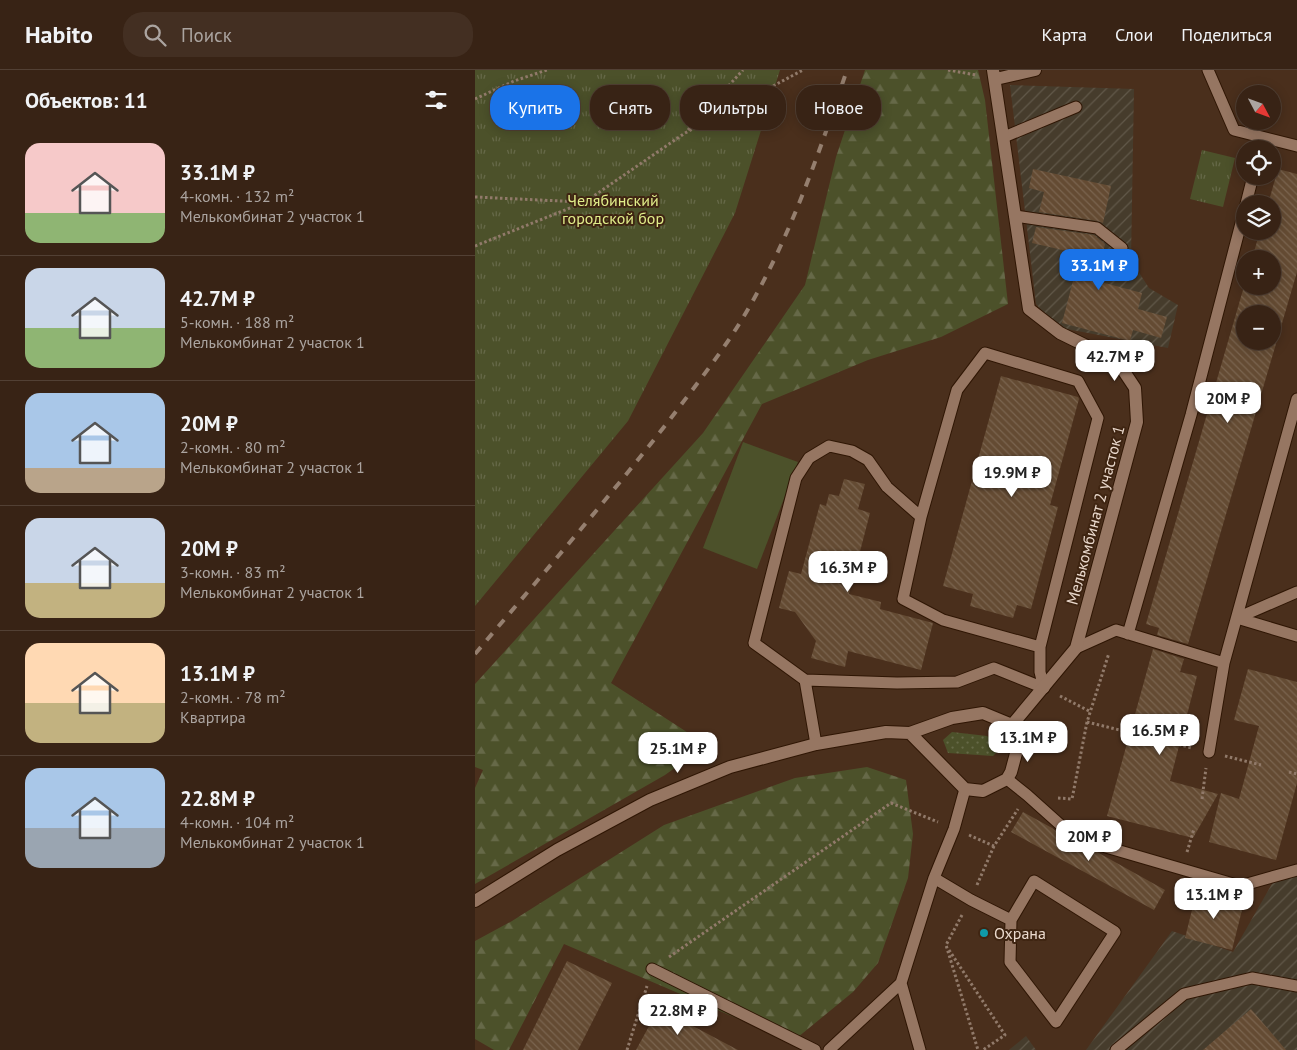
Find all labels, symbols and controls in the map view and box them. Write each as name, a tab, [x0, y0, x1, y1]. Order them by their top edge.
search box	[123, 12, 473, 57]
text: Habito	[25, 19, 93, 50]
icon: search	[141, 21, 169, 49]
text: Поиск	[181, 23, 232, 47]
text: Карта	[1042, 23, 1087, 46]
text: Слои	[1115, 23, 1153, 46]
text: Поделиться	[1181, 23, 1272, 46]
chip: Купить	[490, 85, 580, 130]
chip: Снять	[590, 85, 670, 130]
chip: Фильтры	[680, 85, 786, 130]
chip: Новое	[796, 85, 881, 130]
north arrow	[1236, 85, 1281, 130]
map controls	[1236, 85, 1281, 350]
icon: filters	[422, 86, 450, 114]
text: Объектов: 11	[25, 87, 148, 114]
button: locate	[1236, 140, 1281, 185]
text: 33.1M ₽	[180, 159, 255, 186]
icon: home	[65, 163, 125, 223]
text: 4-комн. · 132 m²	[180, 186, 294, 206]
park label: Челябинский городской бор	[562, 190, 664, 228]
button: layers	[1236, 195, 1281, 240]
text: Мелькомбинат 2 участок 1	[180, 206, 365, 226]
pin: 33.1M ₽	[1053, 248, 1145, 291]
button: +	[1236, 250, 1281, 295]
text: 33.1M ₽	[1070, 255, 1128, 275]
text: 42.7M ₽	[180, 285, 255, 312]
icon: home	[65, 288, 125, 348]
button: −	[1236, 305, 1281, 350]
text: 5-комн. · 188 m²	[180, 312, 294, 332]
text: Мелькомбинат 2 участок 1	[180, 332, 365, 352]
pin: 42.7M ₽	[1069, 340, 1161, 382]
text: 42.7M ₽	[1086, 346, 1144, 366]
pin: 20M ₽	[1193, 382, 1263, 424]
text: 20M ₽	[1206, 388, 1250, 408]
text: 20M ₽	[180, 410, 238, 437]
icon: home	[65, 413, 125, 473]
street label: Мелькомбинат 2 участок 1	[1061, 423, 1129, 607]
text: 2-комн. · 80 m²	[180, 437, 286, 457]
pin: 19.9M ₽	[966, 456, 1058, 498]
text: Мелькомбинат 2 участок 1	[180, 457, 365, 477]
text: 19.9M ₽	[983, 462, 1041, 482]
text: 20M ₽	[180, 535, 238, 562]
icon: home	[65, 538, 125, 598]
pin: 16.3M ₽	[802, 550, 894, 593]
text: 16.3M ₽	[819, 557, 877, 577]
text: 3-комн. · 83 m²	[180, 562, 286, 582]
text: Мелькомбинат 2 участок 1	[180, 582, 365, 602]
text: 13.1M ₽	[180, 660, 255, 687]
icon: home	[65, 663, 125, 723]
text: 2-комн. · 78 m²	[180, 687, 286, 707]
text: Квартира	[180, 707, 246, 727]
pin: 16.5M ₽	[1114, 714, 1206, 756]
pin: 13.1M ₽	[982, 720, 1074, 763]
text: 16.5M ₽	[1131, 720, 1189, 740]
text: 13.1M ₽	[999, 727, 1057, 747]
pin: 25.1M ₽	[632, 732, 724, 774]
text: 25.1M ₽	[649, 738, 707, 758]
text: 22.8M ₽	[180, 785, 255, 812]
icon: home	[65, 788, 125, 848]
text: 4-комн. · 104 m²	[180, 812, 294, 832]
pin: 20M ₽	[1054, 820, 1124, 862]
text: 20M ₽	[1067, 826, 1111, 846]
text: Мелькомбинат 2 участок 1	[180, 832, 365, 852]
pin: 13.1M ₽	[1168, 878, 1260, 920]
text: 13.1M ₽	[1185, 884, 1243, 904]
place label: Охрана	[994, 923, 1046, 943]
marker: Охрана	[978, 927, 990, 939]
pin: 22.8M ₽	[632, 994, 724, 1036]
text: 22.8M ₽	[649, 1000, 707, 1020]

